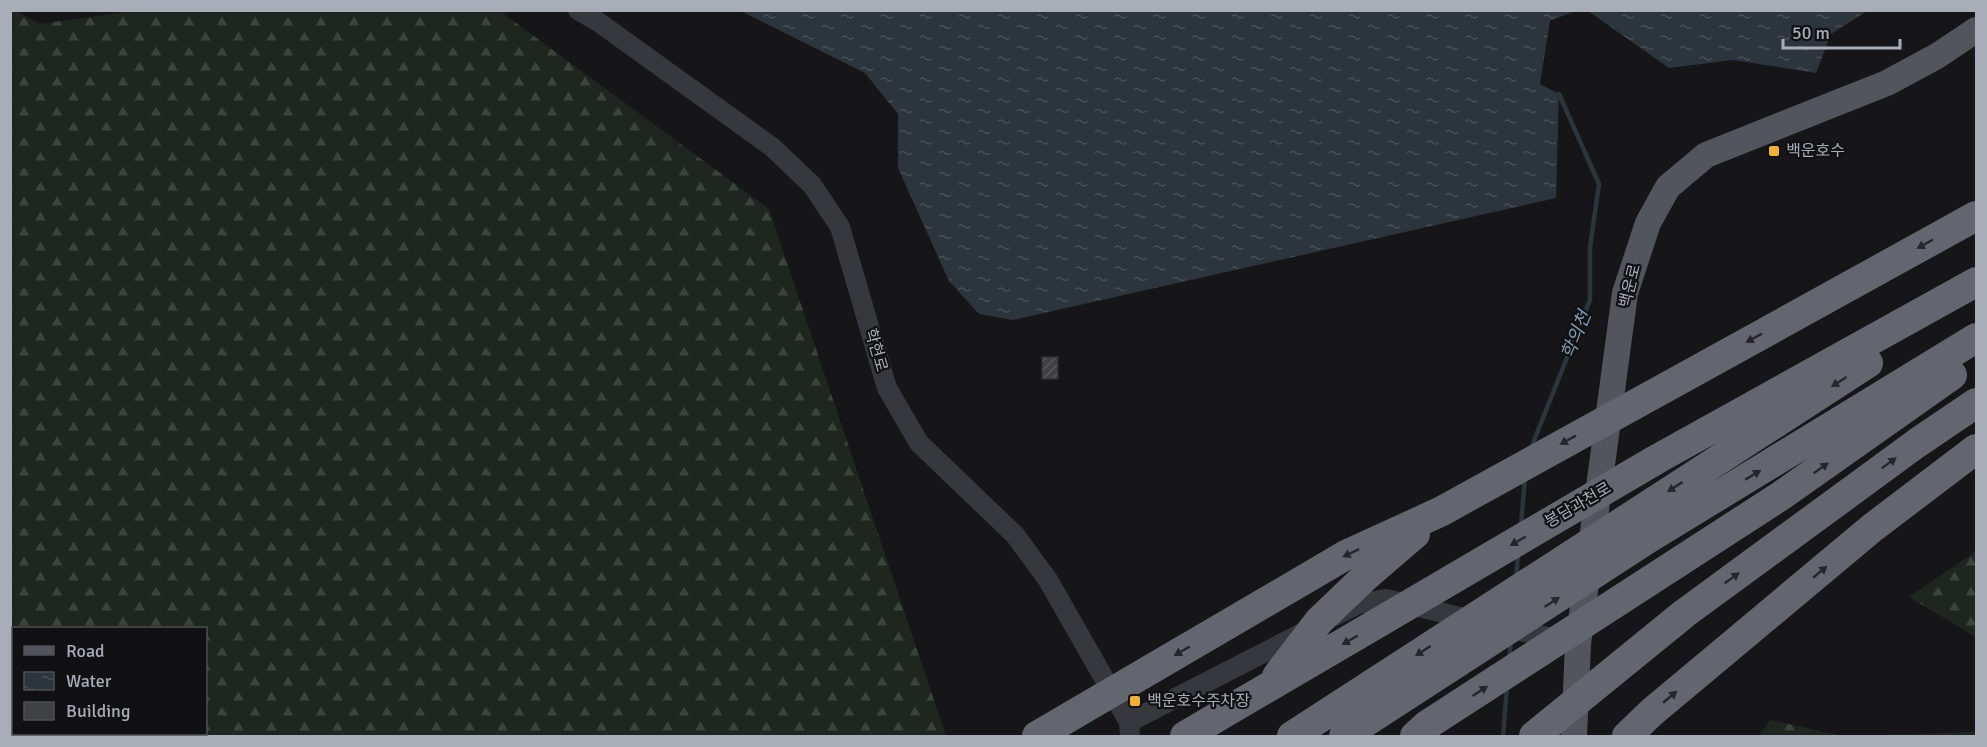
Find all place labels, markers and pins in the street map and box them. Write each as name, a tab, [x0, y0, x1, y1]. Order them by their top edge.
place label: 백운호수	[1786, 141, 1845, 161]
marker: 백운호수	[1767, 144, 1781, 158]
place label: 백운호수주차장	[1147, 691, 1250, 711]
marker: 백운호수주차장	[1128, 694, 1142, 708]

